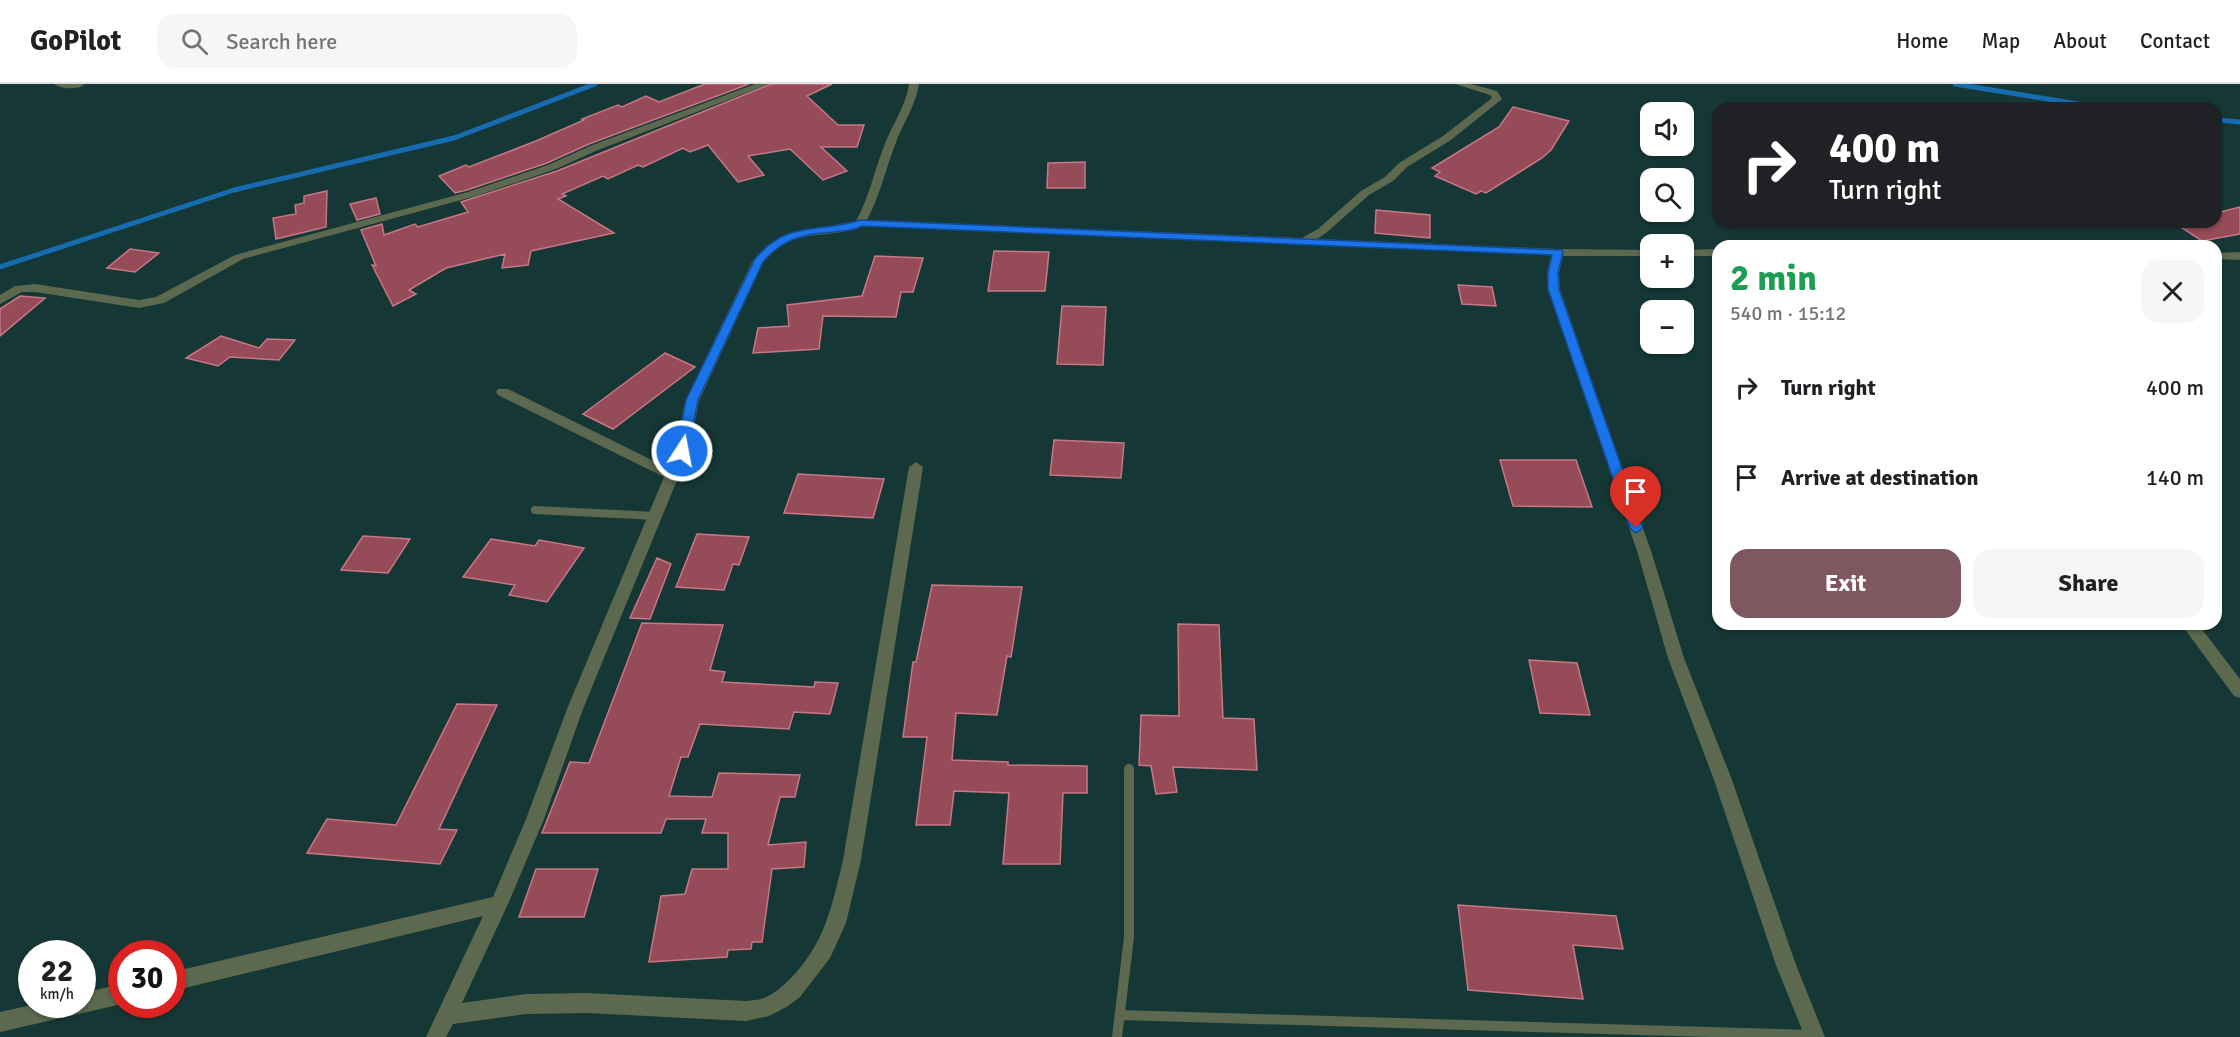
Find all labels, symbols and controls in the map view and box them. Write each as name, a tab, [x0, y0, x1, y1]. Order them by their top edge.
search box	[157, 14, 577, 68]
text: GoPilot	[30, 24, 121, 58]
icon: search	[178, 25, 211, 58]
text: Search here	[226, 28, 337, 55]
text: Home	[1896, 28, 1949, 54]
text: Map	[1982, 28, 2020, 54]
text: About	[2053, 28, 2107, 54]
text: Contact	[2140, 28, 2210, 54]
map controls	[1640, 102, 1694, 354]
button: sound	[1640, 102, 1694, 156]
text: 400 m	[1829, 123, 1940, 174]
icon: right	[1730, 126, 1808, 204]
button: search	[1640, 168, 1694, 222]
text: Turn right	[1829, 174, 1942, 207]
button: +	[1640, 234, 1694, 288]
text: 2 min	[1730, 256, 1817, 301]
button: close	[2141, 260, 2204, 323]
button: −	[1640, 300, 1694, 354]
text: 540 m · 15:12	[1730, 301, 1846, 326]
icon: right	[1730, 371, 1763, 404]
text: Turn right	[1781, 374, 1876, 401]
text: 400 m	[2146, 374, 2204, 401]
position arrow	[650, 419, 714, 483]
icon: arrive	[1730, 461, 1763, 494]
text: Arrive at destination	[1781, 464, 1978, 491]
text: 140 m	[2146, 464, 2204, 491]
pin	[1610, 466, 1661, 528]
icon: arrive	[1619, 475, 1652, 508]
button: Exit	[1730, 549, 1961, 618]
button: Share	[1973, 549, 2204, 618]
speed limit sign: 30	[108, 940, 186, 1018]
text: 22	[41, 953, 73, 990]
text: km/h	[40, 985, 74, 1003]

